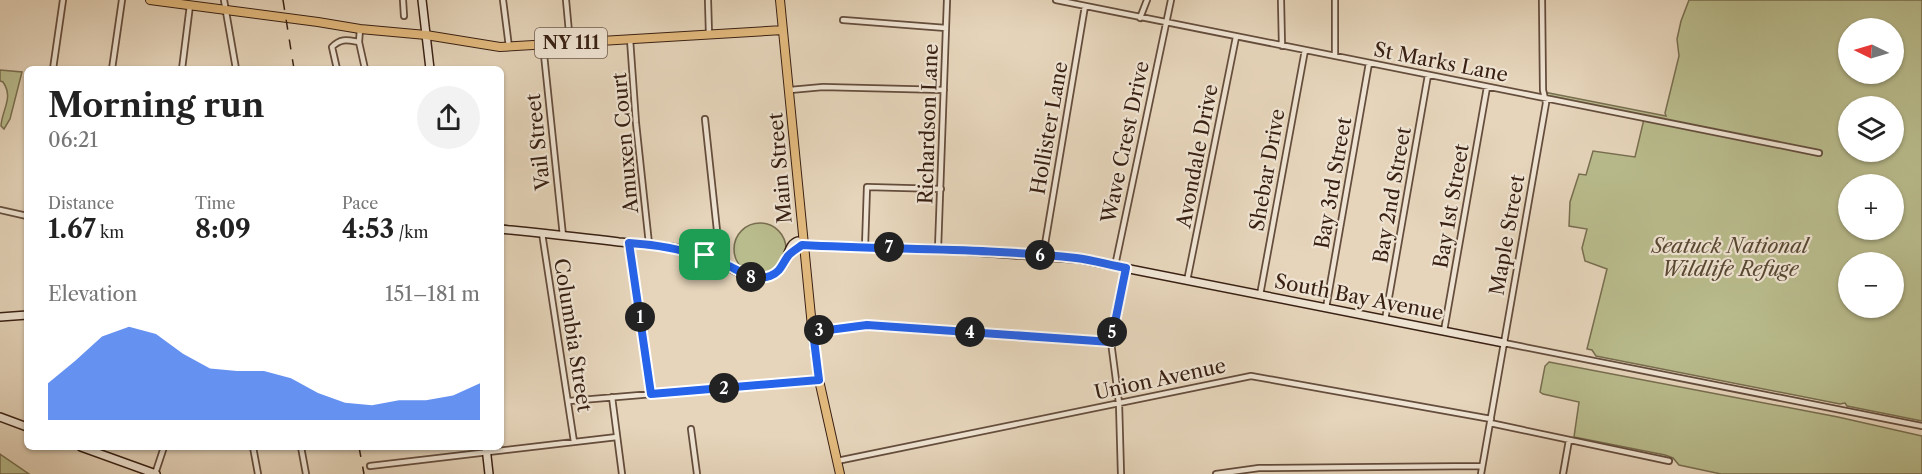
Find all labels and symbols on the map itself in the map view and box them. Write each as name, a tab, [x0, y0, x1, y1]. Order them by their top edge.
north arrow	[1838, 18, 1904, 84]
road number: NY 111	[535, 28, 607, 58]
street label: St Marks Lane	[1372, 37, 1510, 87]
street label: Richardson Lane	[913, 43, 943, 205]
street label: Wave Crest Drive	[1096, 59, 1154, 226]
street label: Hollister Lane	[1026, 60, 1072, 196]
street label: Amuxen Court	[607, 71, 643, 216]
street label: Avondale Drive	[1171, 82, 1223, 231]
street label: Vail Street	[521, 92, 555, 193]
street label: Shebar Drive	[1244, 107, 1290, 233]
street label: Main Street	[763, 112, 797, 224]
street label: Bay 3rd Street	[1310, 115, 1356, 251]
street label: Bay 2nd Street	[1368, 125, 1416, 265]
street label: Bay 1st Street	[1428, 142, 1474, 270]
street label: Maple Street	[1485, 173, 1529, 297]
pin	[679, 229, 730, 280]
pin: 7	[874, 232, 904, 262]
park label: Seatuck National Wildlife Refuge	[1651, 234, 1811, 281]
pin: 6	[1025, 240, 1055, 270]
street label: Columbia Street	[549, 257, 597, 413]
pin: 8	[736, 262, 766, 292]
street label: South Bay Avenue	[1272, 269, 1446, 325]
pin: 1	[625, 302, 655, 332]
pin: 3	[804, 315, 834, 345]
pin: 4	[955, 317, 985, 347]
pin: 5	[1097, 317, 1127, 347]
street label: Union Avenue	[1092, 353, 1228, 405]
pin: 2	[709, 373, 739, 403]

